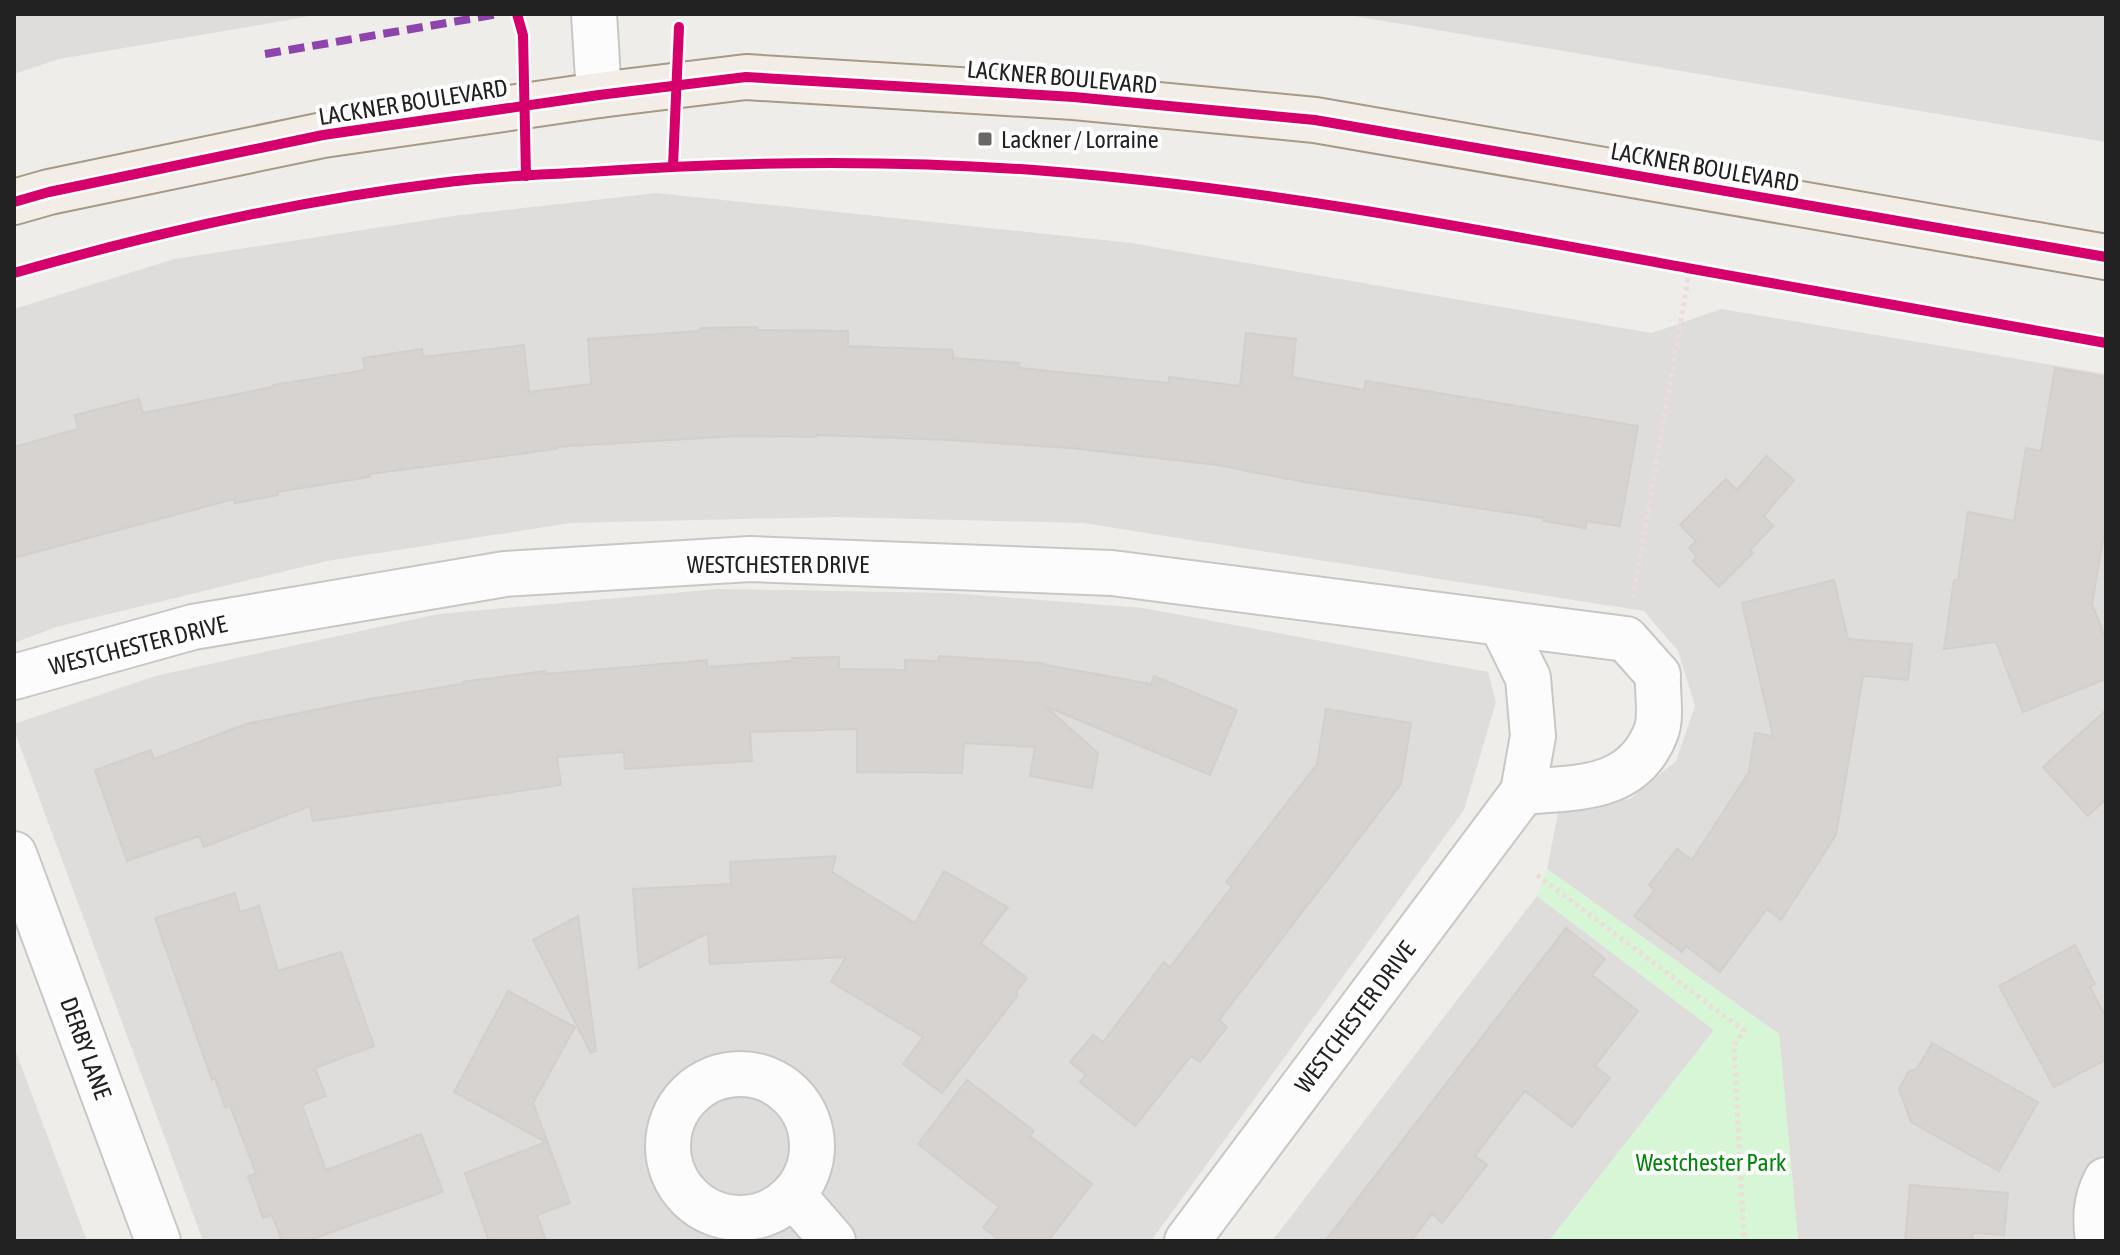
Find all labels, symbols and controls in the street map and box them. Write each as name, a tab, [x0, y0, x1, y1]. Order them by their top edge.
street label: LACKNER BOULEVARD	[966, 55, 1158, 99]
street label: LACKNER BOULEVARD	[317, 74, 509, 130]
place label: Lackner / Lorraine	[1001, 126, 1159, 153]
marker: Lackner / Lorraine	[976, 130, 994, 148]
street label: LACKNER BOULEVARD	[1609, 137, 1801, 197]
street label: WESTCHESTER DRIVE	[687, 551, 869, 578]
street label: WESTCHESTER DRIVE	[46, 610, 230, 680]
street label: WESTCHESTER DRIVE	[1289, 936, 1421, 1098]
street label: DERBY LANE	[55, 993, 117, 1103]
park label: Westchester Park	[1636, 1149, 1787, 1176]

